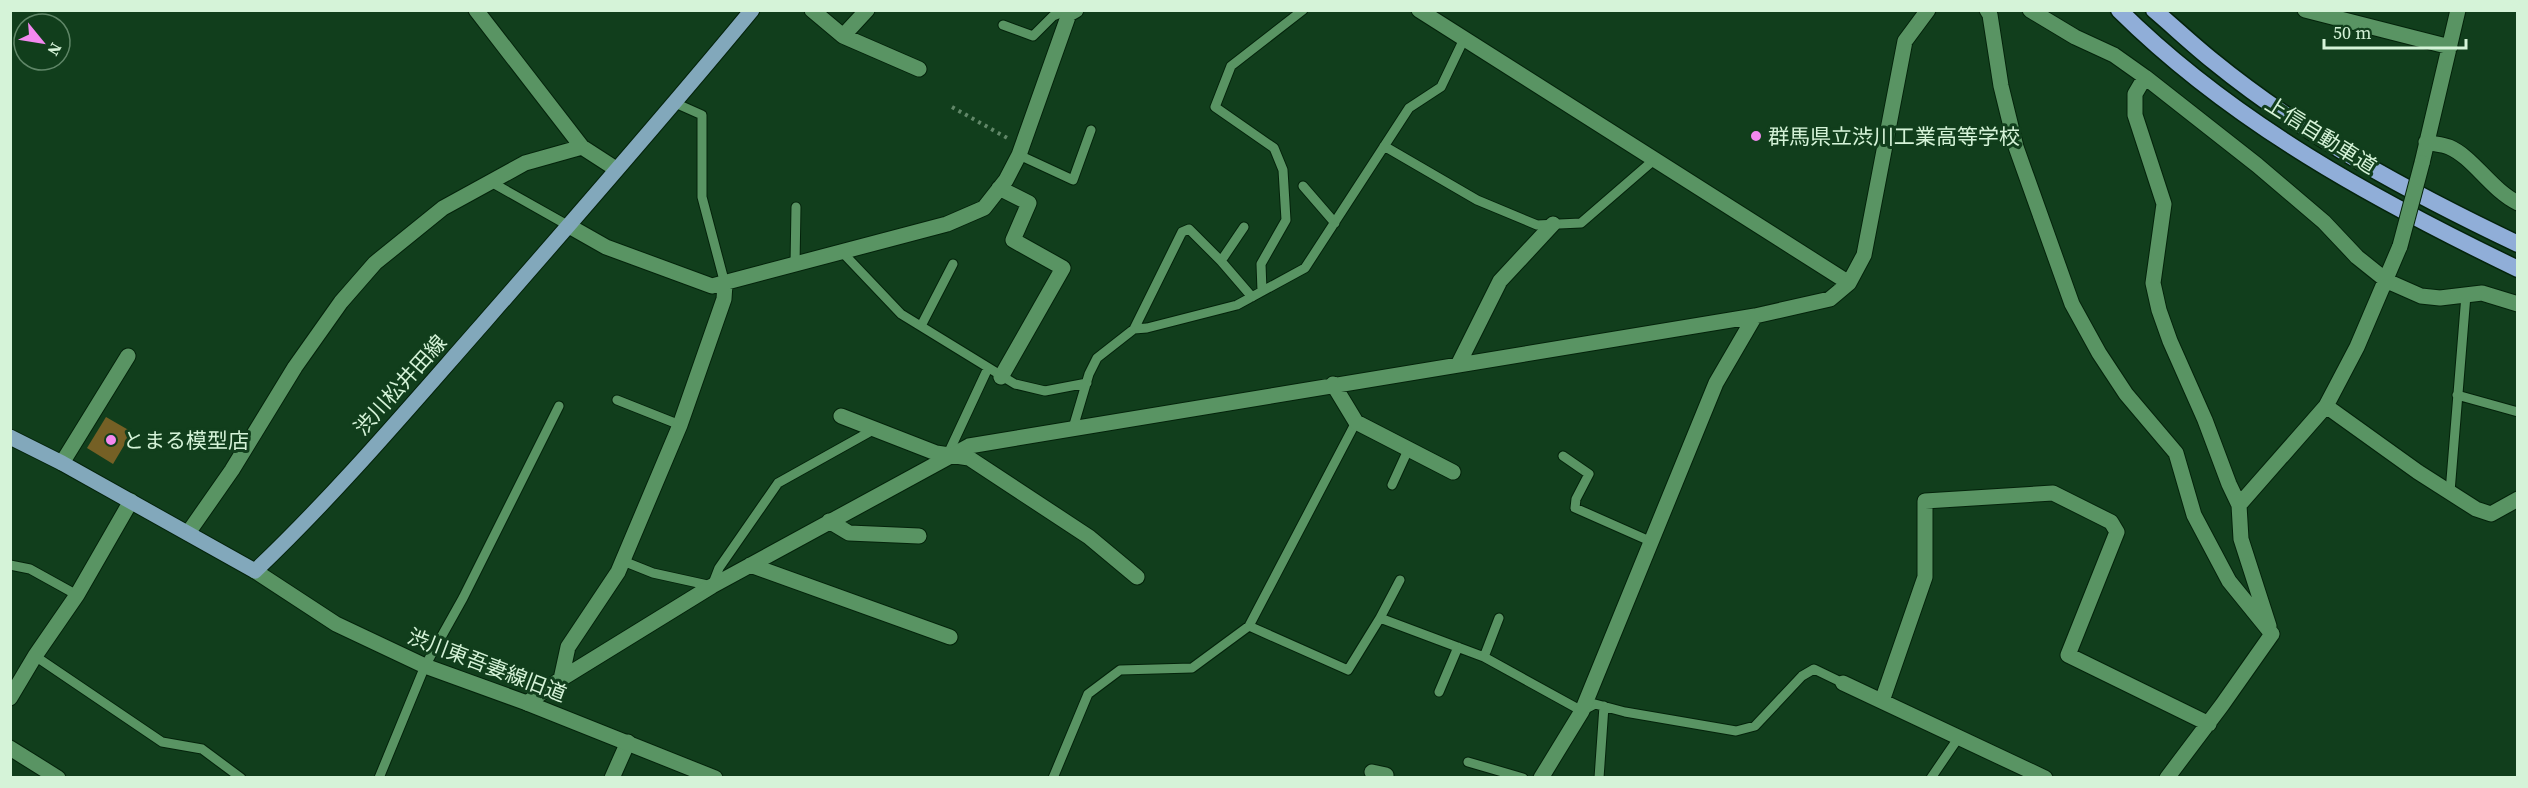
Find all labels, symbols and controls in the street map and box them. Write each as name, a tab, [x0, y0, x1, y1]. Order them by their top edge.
north arrow	[12, 12, 72, 72]
scale bar	[2324, 12, 2466, 50]
text: 50 m	[2333, 20, 2371, 45]
text: N	[42, 39, 67, 60]
street label: 上信自動車道	[2260, 89, 2382, 181]
place label: 群馬県立渋川工業高等学校	[1768, 122, 2020, 151]
marker: 群馬県立渋川工業高等学校	[1749, 129, 1763, 143]
street label: 渋川松井田線	[347, 328, 453, 442]
place label: とまる模型店	[123, 426, 249, 455]
marker: とまる模型店	[104, 433, 118, 447]
street label: 渋川東吾妻線旧道	[403, 621, 571, 709]

